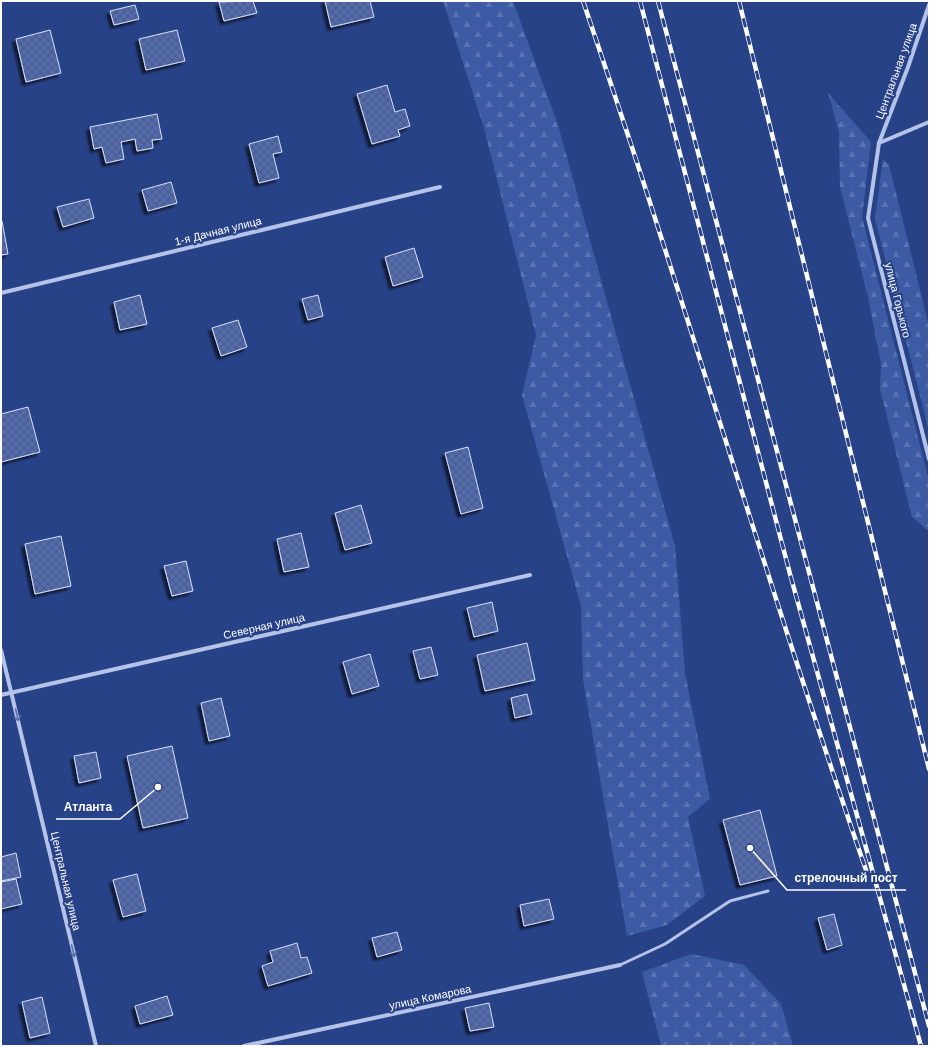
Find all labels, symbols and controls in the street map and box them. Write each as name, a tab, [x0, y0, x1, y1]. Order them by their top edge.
street label: Центральная улица	[873, 21, 919, 121]
street label: 1-я Дачная улица	[173, 214, 264, 248]
street label: улица Горького	[883, 261, 913, 339]
street label: Северная улица	[222, 611, 307, 641]
one-way arrow	[14, 708, 21, 721]
callout: Атланта	[56, 795, 120, 819]
text: Атланта	[64, 800, 112, 814]
street label: Центральная улица	[49, 830, 83, 933]
callout: стрелочный пост	[787, 866, 906, 890]
text: стрелочный пост	[794, 871, 898, 885]
one-way arrow	[70, 944, 77, 957]
street label: улица Комарова	[388, 982, 473, 1012]

